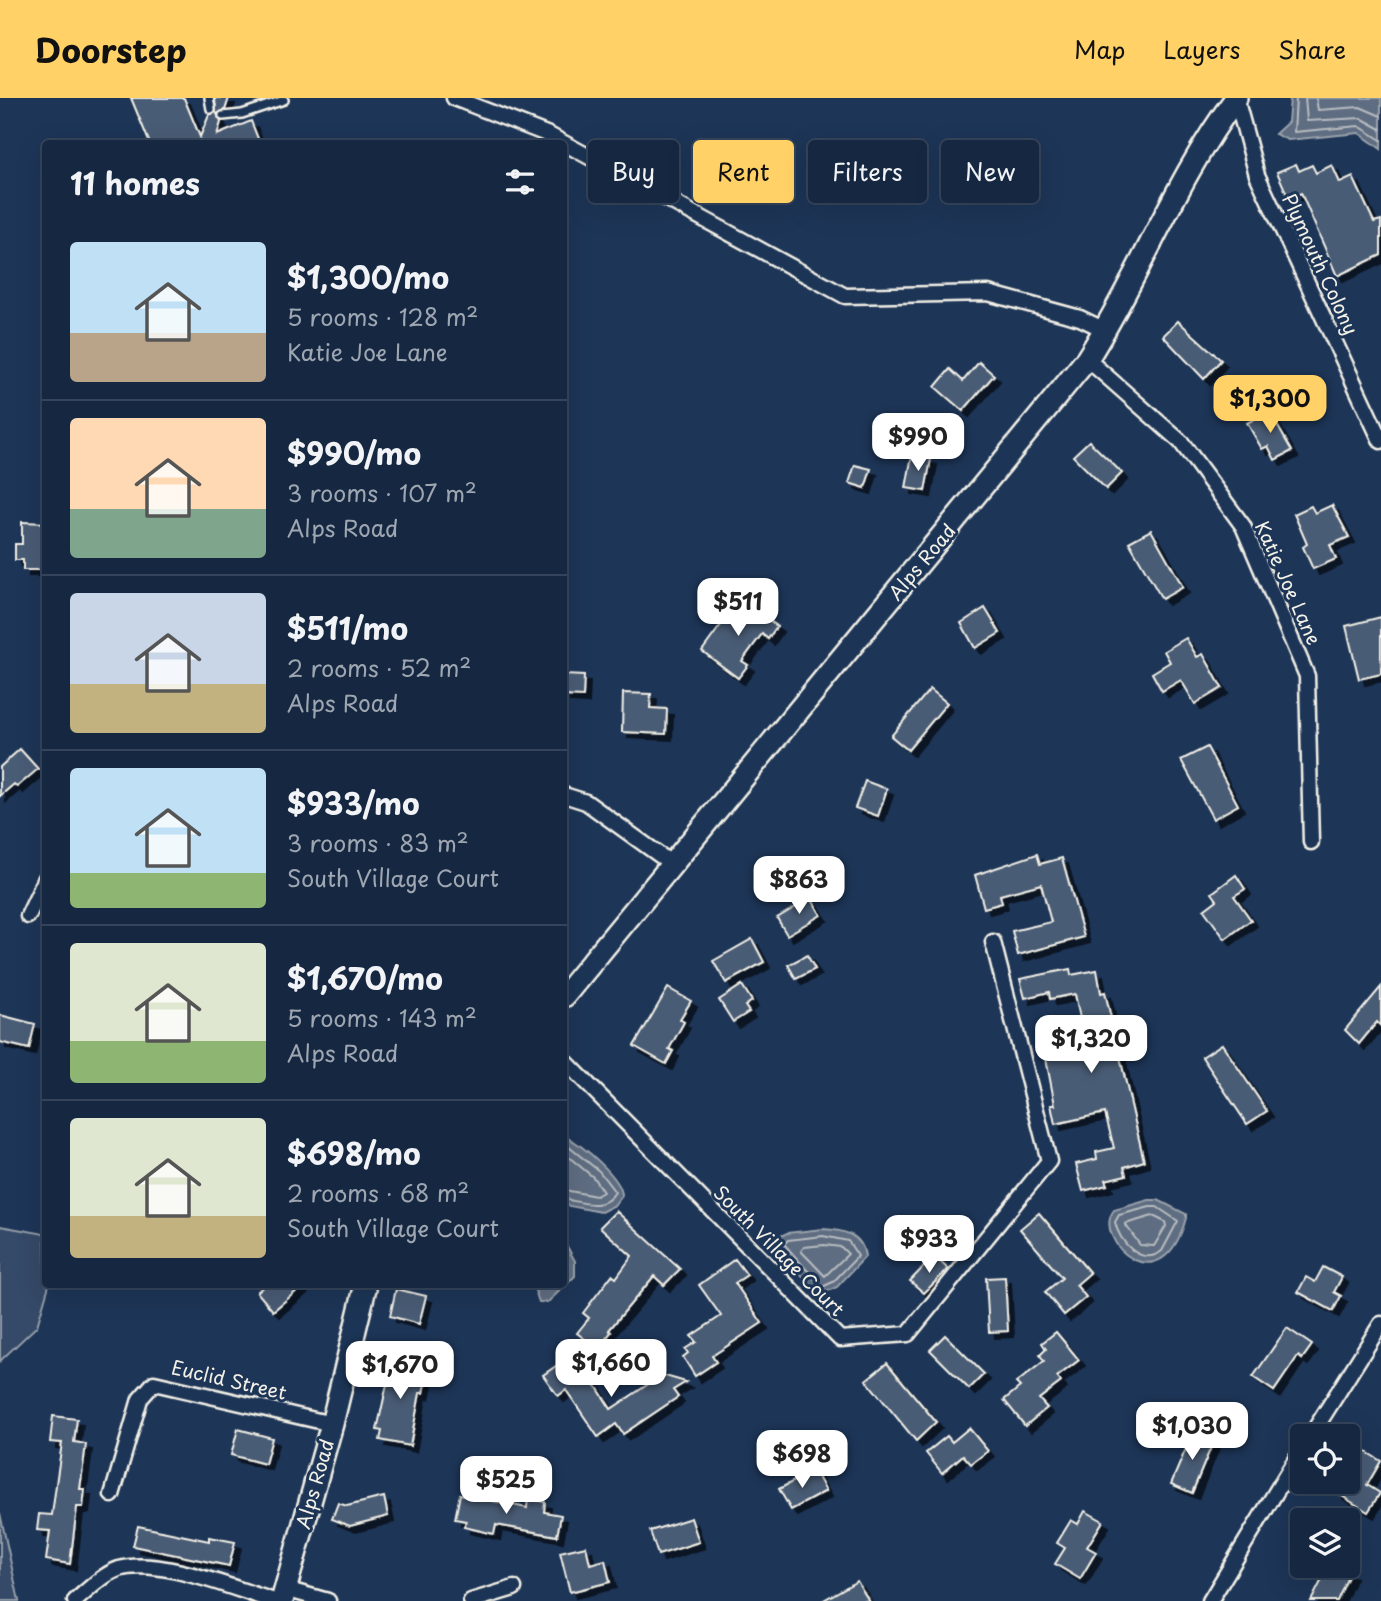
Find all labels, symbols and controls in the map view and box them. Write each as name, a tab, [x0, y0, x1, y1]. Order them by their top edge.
text: Doorstep	[35, 24, 187, 74]
text: Map	[1074, 31, 1125, 67]
text: Layers	[1163, 31, 1240, 67]
text: Share	[1278, 31, 1346, 67]
chip: Buy	[588, 140, 679, 203]
chip: Rent	[693, 140, 794, 203]
chip: Filters	[808, 140, 927, 203]
chip: New	[941, 140, 1039, 203]
text: 11 homes	[70, 160, 200, 205]
icon: filters	[501, 163, 539, 201]
street label: Plymouth Colony	[1276, 188, 1366, 339]
text: $1,300/mo	[287, 254, 449, 299]
icon: home	[126, 270, 210, 354]
text: 5 rooms · 128 m²	[287, 299, 478, 334]
text: Katie Joe Lane	[287, 334, 448, 369]
pin: $1,300	[1213, 376, 1327, 435]
text: $1,300	[1229, 380, 1311, 415]
pin: $990	[877, 414, 959, 473]
text: $990	[888, 418, 948, 453]
text: $990/mo	[287, 430, 421, 475]
icon: home	[126, 446, 210, 530]
text: 3 rooms · 107 m²	[287, 475, 477, 510]
text: Alps Road	[287, 510, 398, 545]
street label: Katie Joe Lane	[1249, 516, 1329, 649]
street label: Alps Road	[881, 517, 962, 606]
pin: $511	[697, 578, 779, 638]
text: $511	[713, 583, 763, 618]
text: $511/mo	[287, 605, 408, 650]
icon: home	[126, 621, 210, 705]
text: 2 rooms · 52 m²	[287, 650, 471, 685]
text: Alps Road	[287, 685, 398, 720]
text: $933/mo	[287, 780, 420, 825]
icon: home	[126, 796, 210, 880]
text: 3 rooms · 83 m²	[287, 825, 469, 860]
pin: $863	[758, 856, 840, 916]
text: South Village Court	[287, 860, 499, 895]
text: $863	[770, 861, 828, 896]
text: $1,670/mo	[287, 955, 443, 1000]
icon: home	[126, 971, 210, 1055]
text: 5 rooms · 143 m²	[287, 1000, 477, 1035]
pin: $1,320	[1034, 1016, 1148, 1075]
text: $1,320	[1051, 1020, 1131, 1055]
text: Alps Road	[287, 1035, 398, 1070]
text: $698/mo	[287, 1130, 421, 1175]
icon: home	[126, 1146, 210, 1230]
text: 2 rooms · 68 m²	[287, 1175, 469, 1210]
street label: South Village Court	[708, 1179, 852, 1322]
text: South Village Court	[287, 1210, 499, 1245]
pin: $933	[888, 1216, 970, 1275]
text: $933	[900, 1220, 958, 1255]
pin: $1,660	[554, 1340, 668, 1399]
pin: $1,670	[343, 1342, 457, 1401]
text: $1,660	[571, 1344, 651, 1379]
text: $1,670	[362, 1346, 438, 1381]
street label: Euclid Street	[169, 1352, 290, 1406]
pin: $1,030	[1135, 1402, 1249, 1462]
text: $1,030	[1152, 1407, 1232, 1442]
map controls	[1290, 1424, 1360, 1578]
button: locate	[1290, 1424, 1360, 1494]
pin: $698	[761, 1430, 843, 1490]
text: $698	[773, 1435, 831, 1470]
street label: Alps Road	[288, 1436, 340, 1532]
pin: $525	[465, 1456, 547, 1516]
text: $525	[476, 1461, 536, 1496]
button: layers	[1290, 1508, 1360, 1578]

